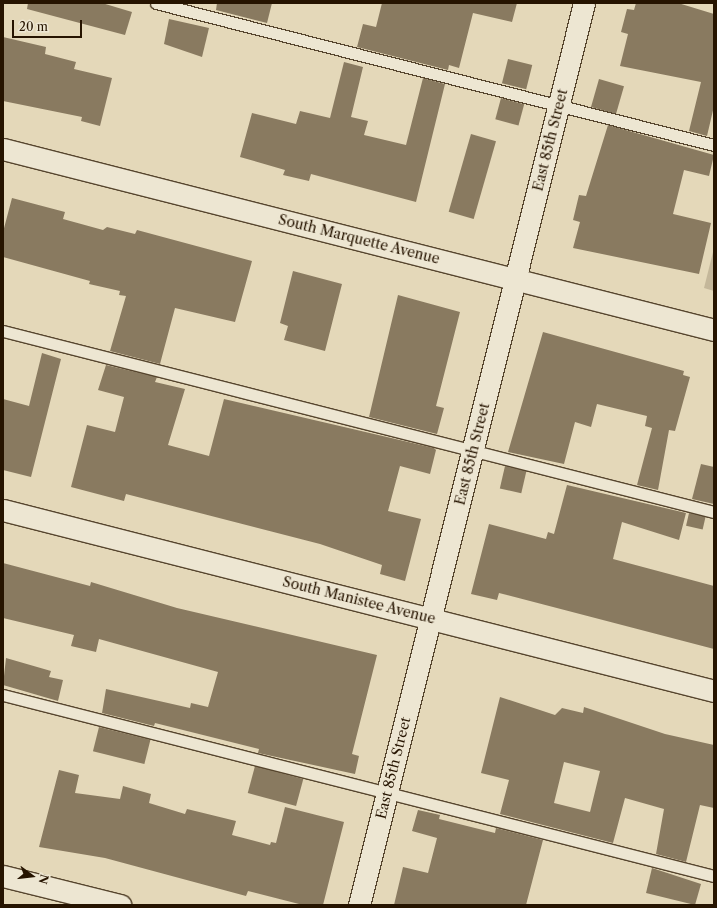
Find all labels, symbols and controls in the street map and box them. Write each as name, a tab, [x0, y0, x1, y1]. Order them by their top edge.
scale bar	[14, 12, 84, 38]
text: 20 m	[19, 19, 48, 34]
street label: East 85th Street	[529, 87, 571, 193]
street label: South Marquette Avenue	[276, 211, 442, 267]
street label: East 85th Street	[451, 401, 493, 507]
street label: South Manistee Avenue	[281, 573, 437, 627]
street label: East 85th Street	[372, 715, 414, 821]
north arrow	[12, 856, 52, 896]
text: N	[36, 873, 52, 886]

